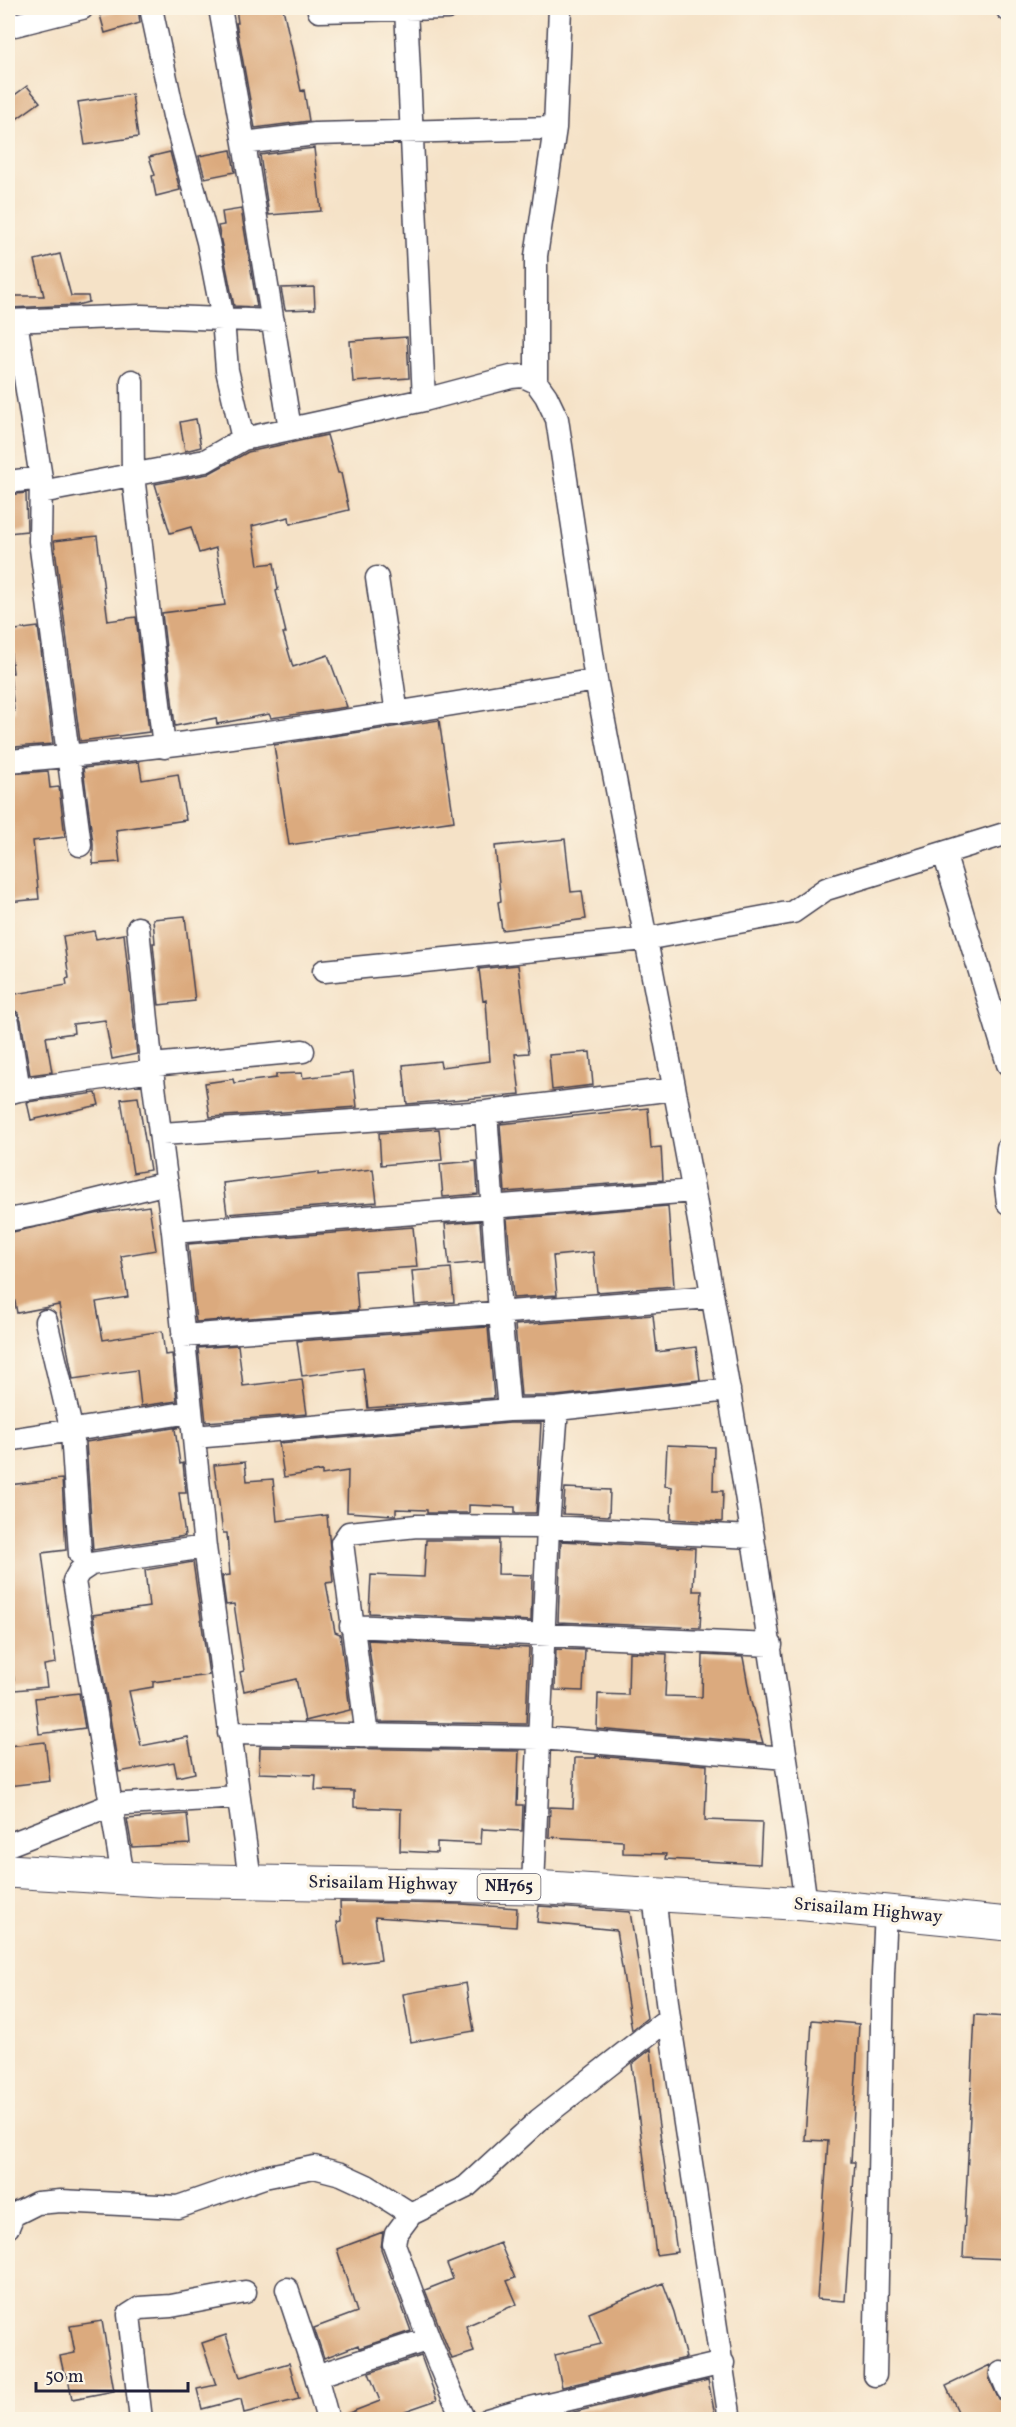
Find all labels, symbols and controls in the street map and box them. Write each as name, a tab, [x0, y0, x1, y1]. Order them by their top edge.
street label: Srisailam Highway	[308, 1870, 458, 1898]
road number: NH765	[478, 1874, 540, 1900]
street label: Srisailam Highway	[793, 1892, 944, 1930]
scale bar	[36, 2355, 188, 2393]
text: 50 m	[45, 2365, 84, 2390]

